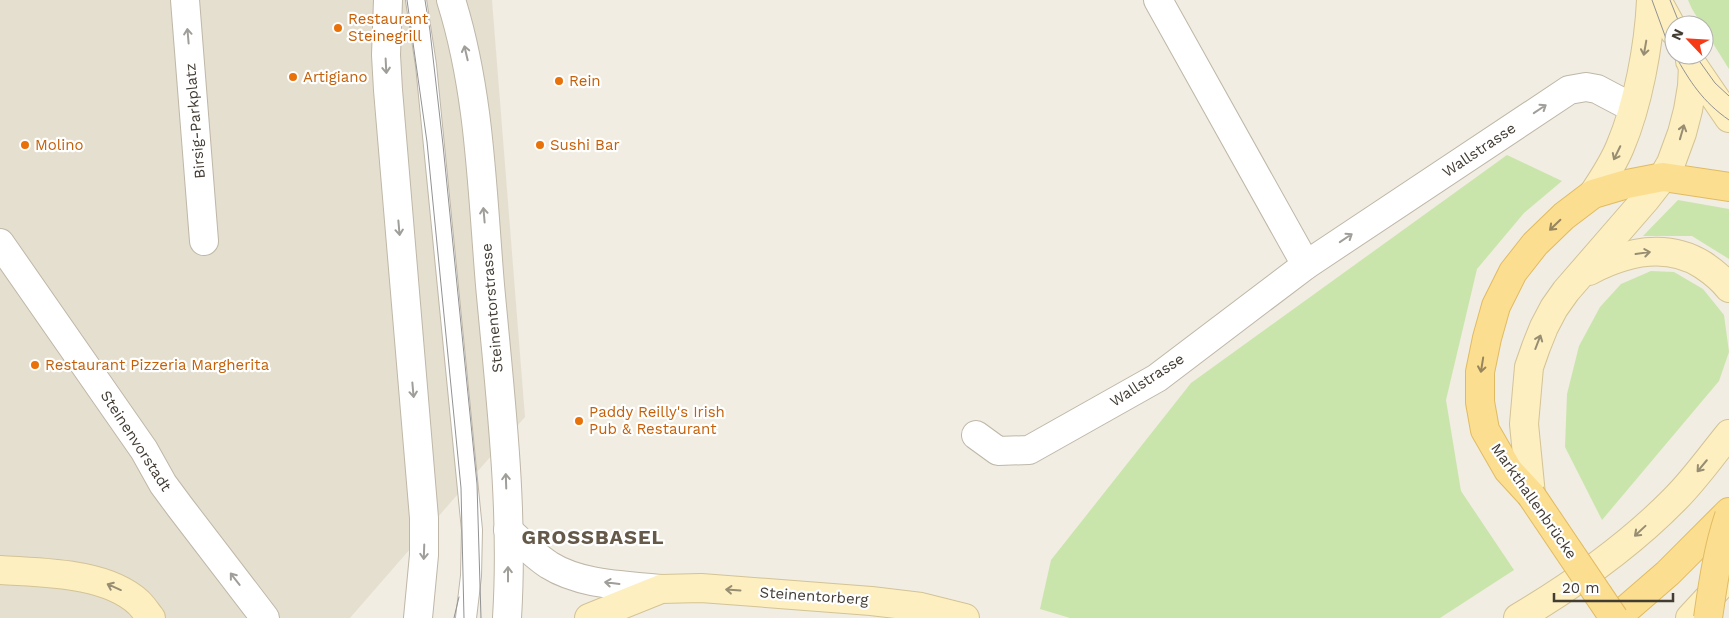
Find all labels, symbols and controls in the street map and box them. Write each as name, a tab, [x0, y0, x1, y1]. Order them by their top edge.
place label: Restaurant Steinegrill	[348, 10, 429, 45]
north arrow	[1664, 15, 1714, 65]
marker: Restaurant Steinegrill	[332, 22, 344, 34]
text: N	[1668, 26, 1687, 43]
one-way arrow	[183, 28, 193, 44]
one-way arrow	[1639, 40, 1649, 56]
one-way arrow	[461, 46, 470, 62]
one-way arrow	[382, 58, 391, 74]
street label: Birsig-Parkplatz	[181, 62, 209, 180]
place label: Artigiano	[303, 68, 368, 86]
marker: Artigiano	[287, 71, 299, 83]
place label: Rein	[569, 72, 601, 90]
marker: Rein	[553, 75, 565, 87]
one-way arrow	[1533, 104, 1547, 114]
street label: Wallstrasse	[1439, 119, 1519, 181]
one-way arrow	[1677, 125, 1687, 141]
place label: Molino	[35, 136, 84, 154]
place label: Sushi Bar	[550, 136, 620, 154]
marker: Molino	[19, 139, 31, 151]
marker: Sushi Bar	[534, 139, 546, 151]
one-way arrow	[1612, 145, 1621, 160]
one-way arrow	[480, 207, 489, 223]
one-way arrow	[1549, 219, 1561, 231]
one-way arrow	[394, 220, 404, 236]
one-way arrow	[1339, 232, 1353, 242]
street label: Steinentorstrasse	[477, 243, 507, 373]
one-way arrow	[1634, 247, 1650, 257]
one-way arrow	[1534, 335, 1543, 351]
street label: Wallstrasse	[1107, 349, 1187, 411]
place label: Restaurant Pizzeria Margherita	[45, 356, 270, 374]
one-way arrow	[1476, 357, 1486, 373]
marker: Restaurant Pizzeria Margherita	[29, 359, 41, 371]
one-way arrow	[408, 382, 417, 398]
street label: Steinenvorstadt	[97, 387, 176, 495]
place label: Paddy Reilly's Irish Pub & Restaurant	[589, 403, 725, 438]
marker: Paddy Reilly's Irish Pub & Restaurant	[573, 415, 585, 427]
street label: Markthallenbrücke	[1487, 440, 1581, 562]
one-way arrow	[1697, 460, 1708, 473]
one-way arrow	[501, 474, 511, 490]
district label: GROSSBASEL	[521, 525, 665, 549]
one-way arrow	[1634, 525, 1646, 537]
one-way arrow	[419, 544, 429, 560]
one-way arrow	[503, 566, 513, 582]
scale bar	[1554, 570, 1673, 602]
one-way arrow	[230, 573, 241, 586]
one-way arrow	[605, 578, 621, 588]
text: 20 m	[1562, 579, 1600, 597]
one-way arrow	[107, 582, 122, 592]
street label: Steinentorberg	[759, 583, 869, 609]
one-way arrow	[726, 586, 742, 595]

